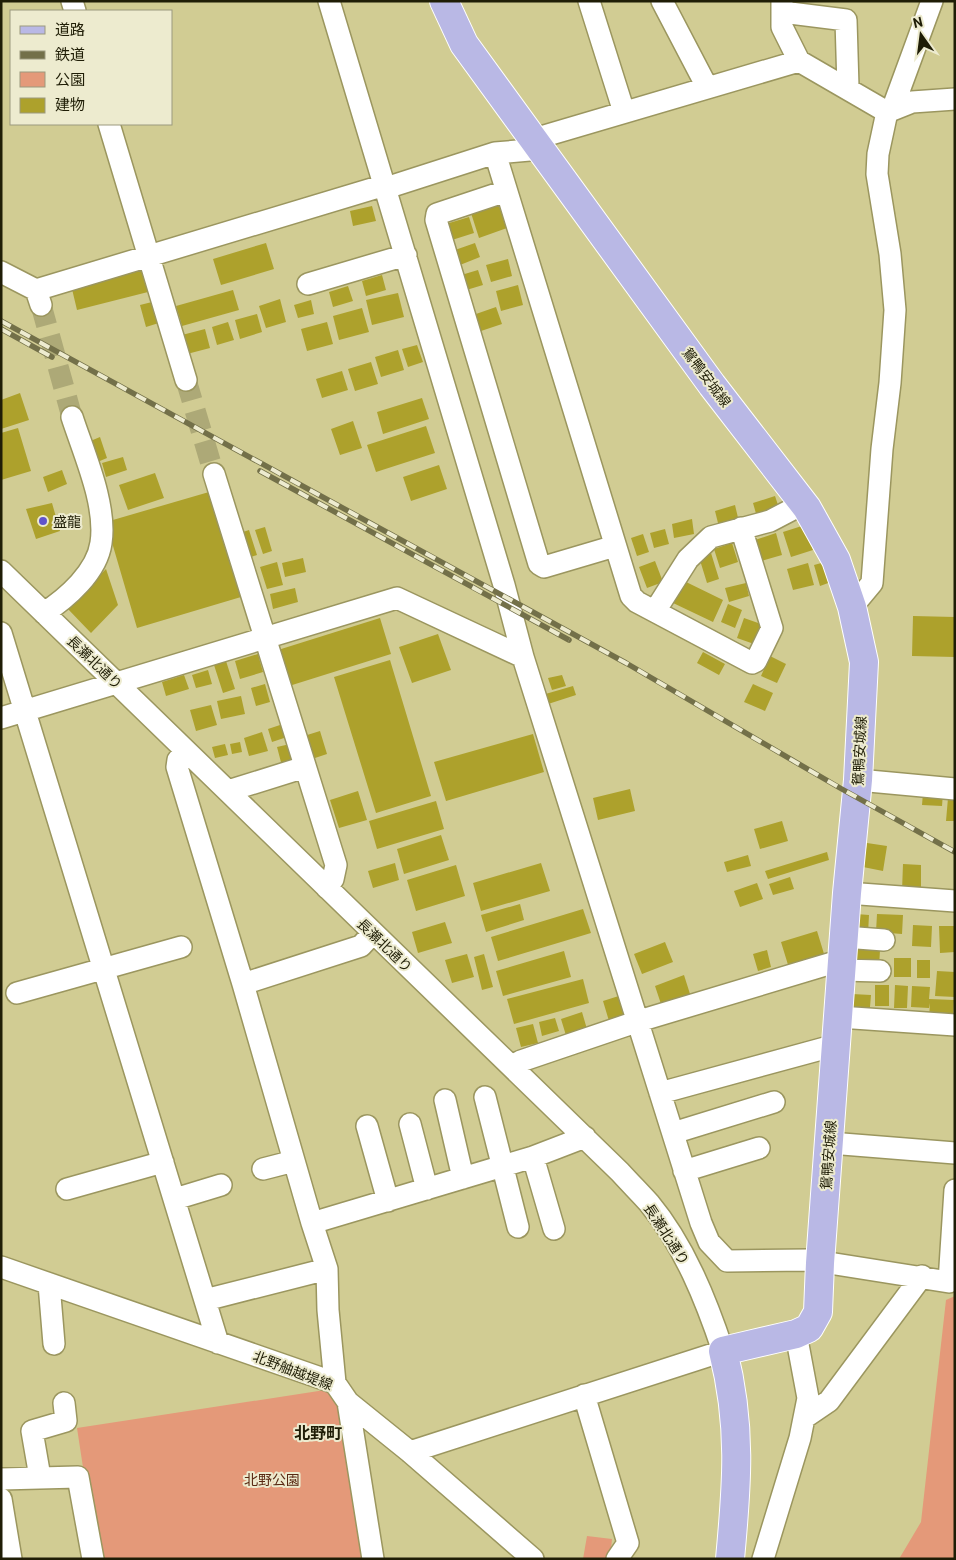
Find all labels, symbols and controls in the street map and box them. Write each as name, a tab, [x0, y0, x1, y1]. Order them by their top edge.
legend	[10, 10, 172, 125]
north arrow	[896, 10, 946, 60]
text: N	[911, 13, 924, 31]
text: 道路	[55, 20, 85, 38]
text: 鉄道	[55, 45, 85, 63]
text: 公園	[55, 70, 85, 88]
text: 建物	[55, 95, 85, 113]
street label: 鴛鴨安城線	[679, 344, 735, 410]
place label: 盛龍	[53, 513, 81, 530]
marker: 盛龍	[37, 515, 49, 527]
street label: 長瀬北通り	[64, 632, 126, 692]
street label: 鴛鴨安城線	[849, 716, 869, 786]
street label: 長瀬北通り	[354, 915, 416, 975]
street label: 鴛鴨安城線	[817, 1119, 839, 1191]
street label: 長瀬北通り	[641, 1200, 693, 1268]
street label: 北野舳越堤線	[251, 1347, 335, 1393]
district label: 北野町	[294, 1423, 342, 1442]
park label: 北野公園	[244, 1471, 300, 1488]

